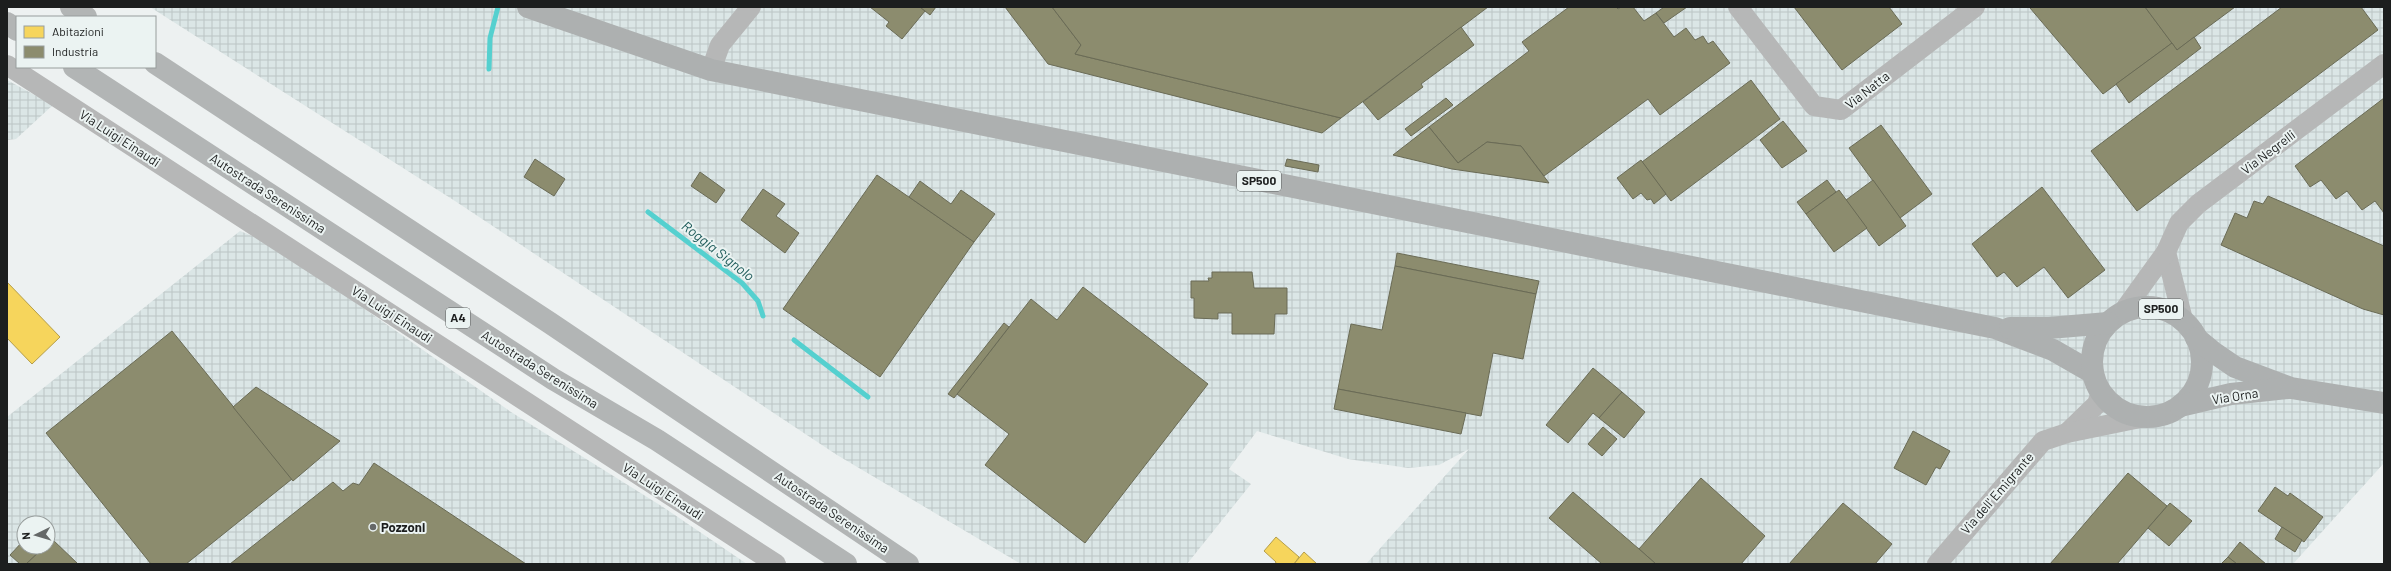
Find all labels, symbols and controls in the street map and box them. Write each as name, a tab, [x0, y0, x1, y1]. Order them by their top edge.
legend	[16, 16, 156, 68]
text: Abitazioni	[52, 24, 104, 38]
text: Industria	[52, 44, 98, 58]
street label: Via Natta	[1842, 68, 1892, 112]
street label: Via Luigi Einaudi	[77, 106, 163, 170]
street label: Via Negrelli	[2238, 126, 2298, 178]
street label: Autostrada Serenissima	[207, 150, 329, 236]
road number: SP500	[1237, 171, 1281, 191]
water label: Roggia Signolo	[679, 217, 758, 284]
street label: Via Luigi Einaudi	[349, 282, 435, 346]
road number: SP500	[2139, 299, 2183, 319]
road number: A4	[446, 308, 470, 328]
street label: Autostrada Serenissima	[479, 327, 601, 411]
street label: Via Orna	[2211, 384, 2259, 408]
street label: Via dell' Emigrante	[1957, 449, 2037, 537]
street label: Via Luigi Einaudi	[620, 459, 706, 523]
street label: Autostrada Serenissima	[772, 468, 892, 556]
north arrow	[16, 515, 56, 555]
place label: Pozzoni	[381, 519, 425, 535]
marker: Pozzoni	[368, 522, 378, 532]
text: N	[19, 532, 32, 540]

